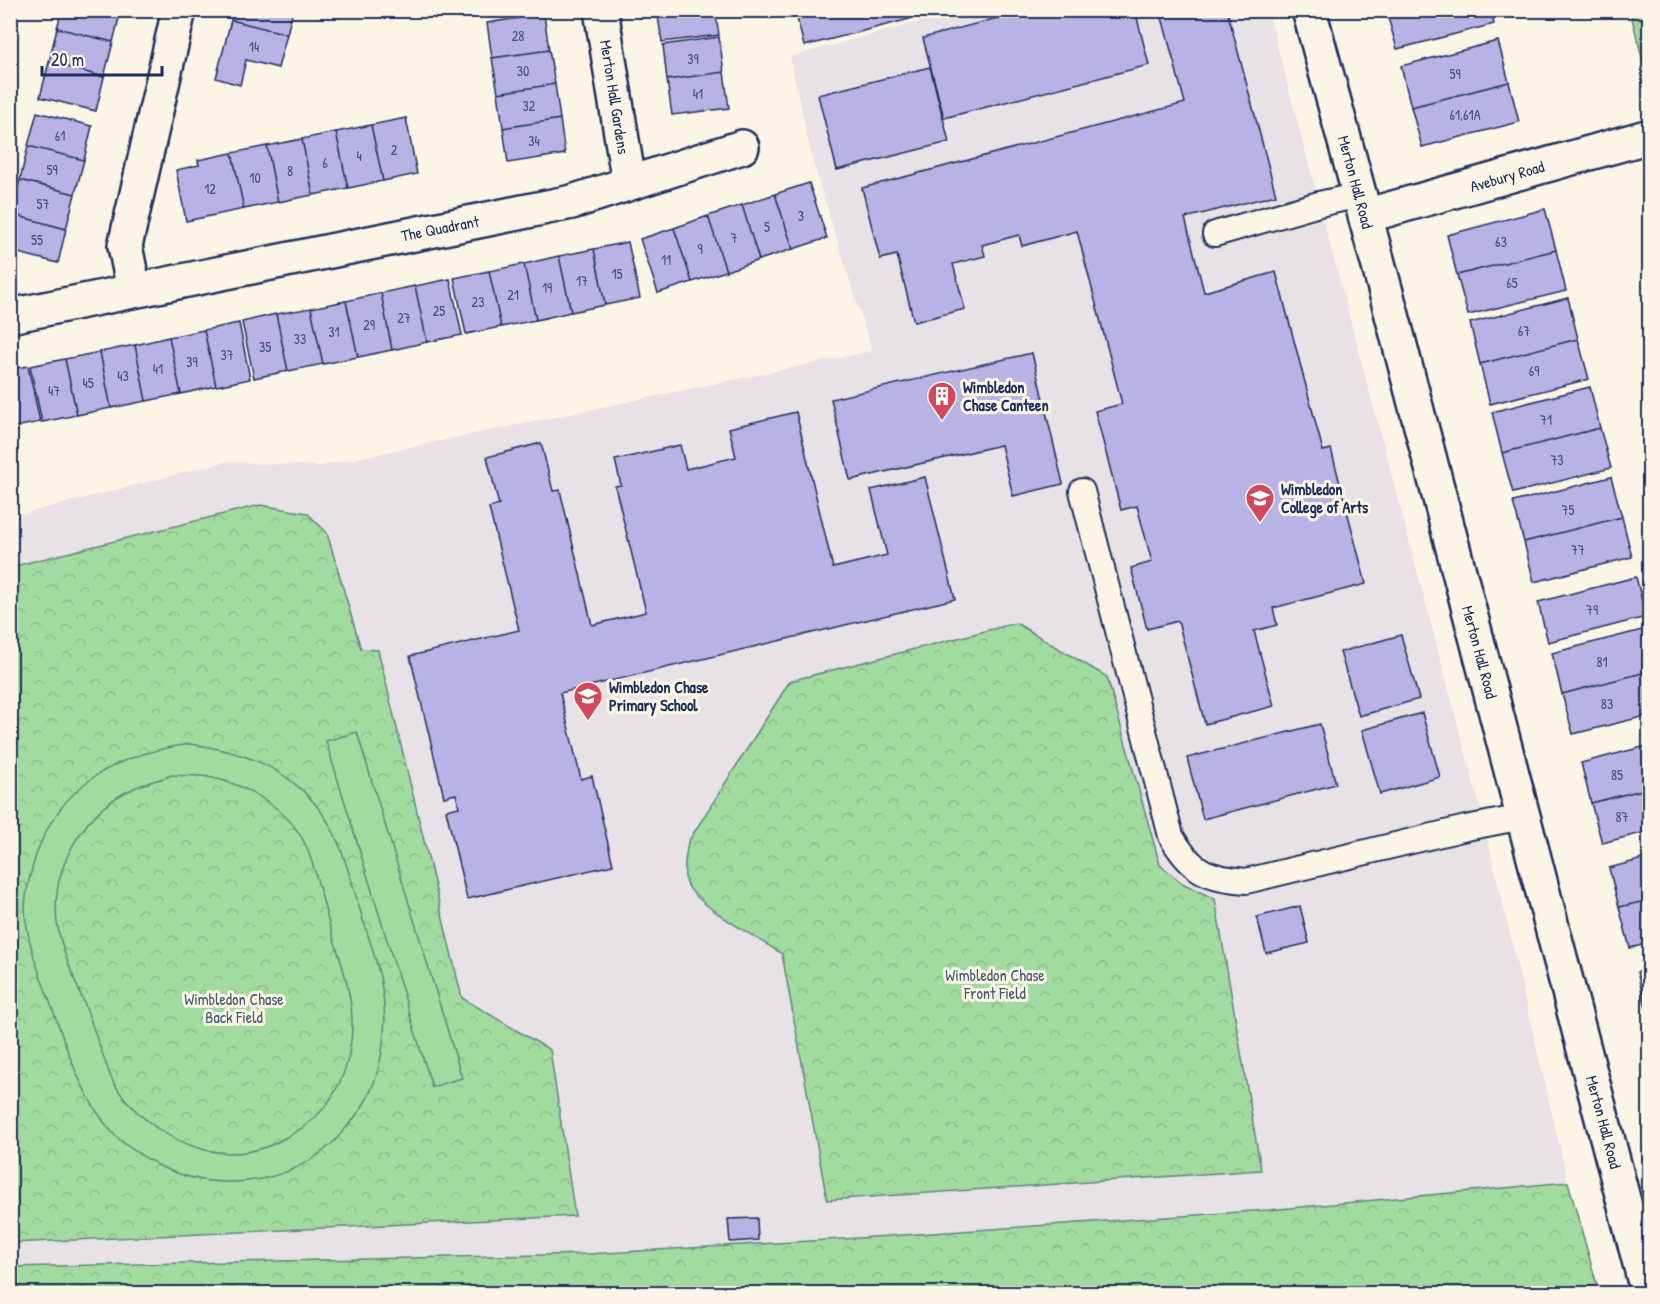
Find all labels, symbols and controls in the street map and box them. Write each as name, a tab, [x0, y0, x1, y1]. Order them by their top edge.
house number: 28	[512, 26, 524, 45]
house number: 14	[249, 37, 259, 56]
street label: Merton Hall Gardens	[595, 38, 635, 156]
scale bar	[42, 39, 162, 77]
text: 20 m	[51, 47, 84, 72]
house number: 39	[687, 49, 699, 68]
house number: 30	[517, 61, 529, 80]
house number: 59	[1449, 64, 1461, 83]
house number: 41	[693, 84, 703, 103]
house number: 32	[523, 96, 536, 115]
house number: 61,61A	[1450, 105, 1481, 124]
house number: 61	[55, 126, 65, 145]
house number: 34	[528, 131, 540, 150]
street label: Merton Hall Road	[1333, 133, 1379, 231]
house number: 2	[391, 140, 398, 159]
house number: 4	[356, 146, 362, 165]
house number: 6	[322, 153, 328, 172]
street label: Avebury Road	[1467, 155, 1547, 197]
house number: 59	[46, 160, 58, 179]
house number: 8	[287, 161, 293, 180]
house number: 10	[249, 168, 261, 187]
house number: 12	[204, 179, 216, 198]
house number: 57	[37, 194, 49, 213]
house number: 3	[798, 206, 804, 225]
street label: The Quadrant	[399, 210, 481, 246]
house number: 5	[764, 217, 770, 236]
house number: 7	[731, 228, 738, 247]
house number: 55	[31, 230, 43, 249]
house number: 63	[1495, 232, 1507, 251]
house number: 9	[697, 239, 703, 258]
house number: 11	[661, 250, 671, 269]
house number: 15	[611, 264, 623, 283]
house number: 17	[576, 271, 588, 290]
house number: 65	[1506, 273, 1518, 292]
house number: 19	[542, 278, 552, 297]
house number: 21	[507, 285, 519, 304]
house number: 23	[472, 292, 484, 311]
house number: 25	[433, 301, 445, 320]
house number: 27	[397, 308, 411, 327]
house number: 29	[363, 315, 375, 334]
house number: 67	[1518, 321, 1530, 340]
house number: 31	[328, 322, 340, 341]
house number: 33	[294, 329, 306, 348]
house number: 35	[259, 337, 271, 356]
house number: 37	[220, 345, 234, 364]
house number: 39	[186, 352, 198, 371]
house number: 41	[153, 359, 163, 378]
house number: 69	[1529, 361, 1539, 380]
house number: 43	[117, 366, 129, 385]
house number: 45	[82, 373, 94, 392]
place label: Wimbledon Chase Canteen	[963, 376, 1049, 416]
building icon: Wimbledon Chase Canteen	[926, 380, 958, 422]
house number: 47	[48, 381, 60, 400]
house number: 71	[1540, 410, 1552, 429]
house number: 73	[1550, 450, 1564, 469]
place label: Wimbledon College of Arts	[1281, 478, 1369, 519]
school or university icon: Wimbledon College of Arts	[1244, 482, 1276, 524]
house number: 75	[1562, 500, 1575, 519]
house number: 77	[1571, 540, 1585, 559]
house number: 79	[1586, 600, 1598, 619]
street label: Merton Hall Road	[1457, 603, 1503, 701]
house number: 81	[1596, 652, 1608, 671]
place label: Wimbledon Chase Primary School	[609, 676, 709, 717]
school or university icon: Wimbledon Chase Primary School	[572, 680, 604, 722]
house number: 83	[1601, 694, 1613, 713]
house number: 85	[1611, 765, 1623, 784]
house number: 87	[1616, 807, 1629, 826]
park label: Wimbledon Chase Front Field	[945, 964, 1045, 1004]
park label: Wimbledon Chase Back Field	[184, 988, 284, 1028]
street label: Merton Hall Road	[1581, 1073, 1627, 1171]

